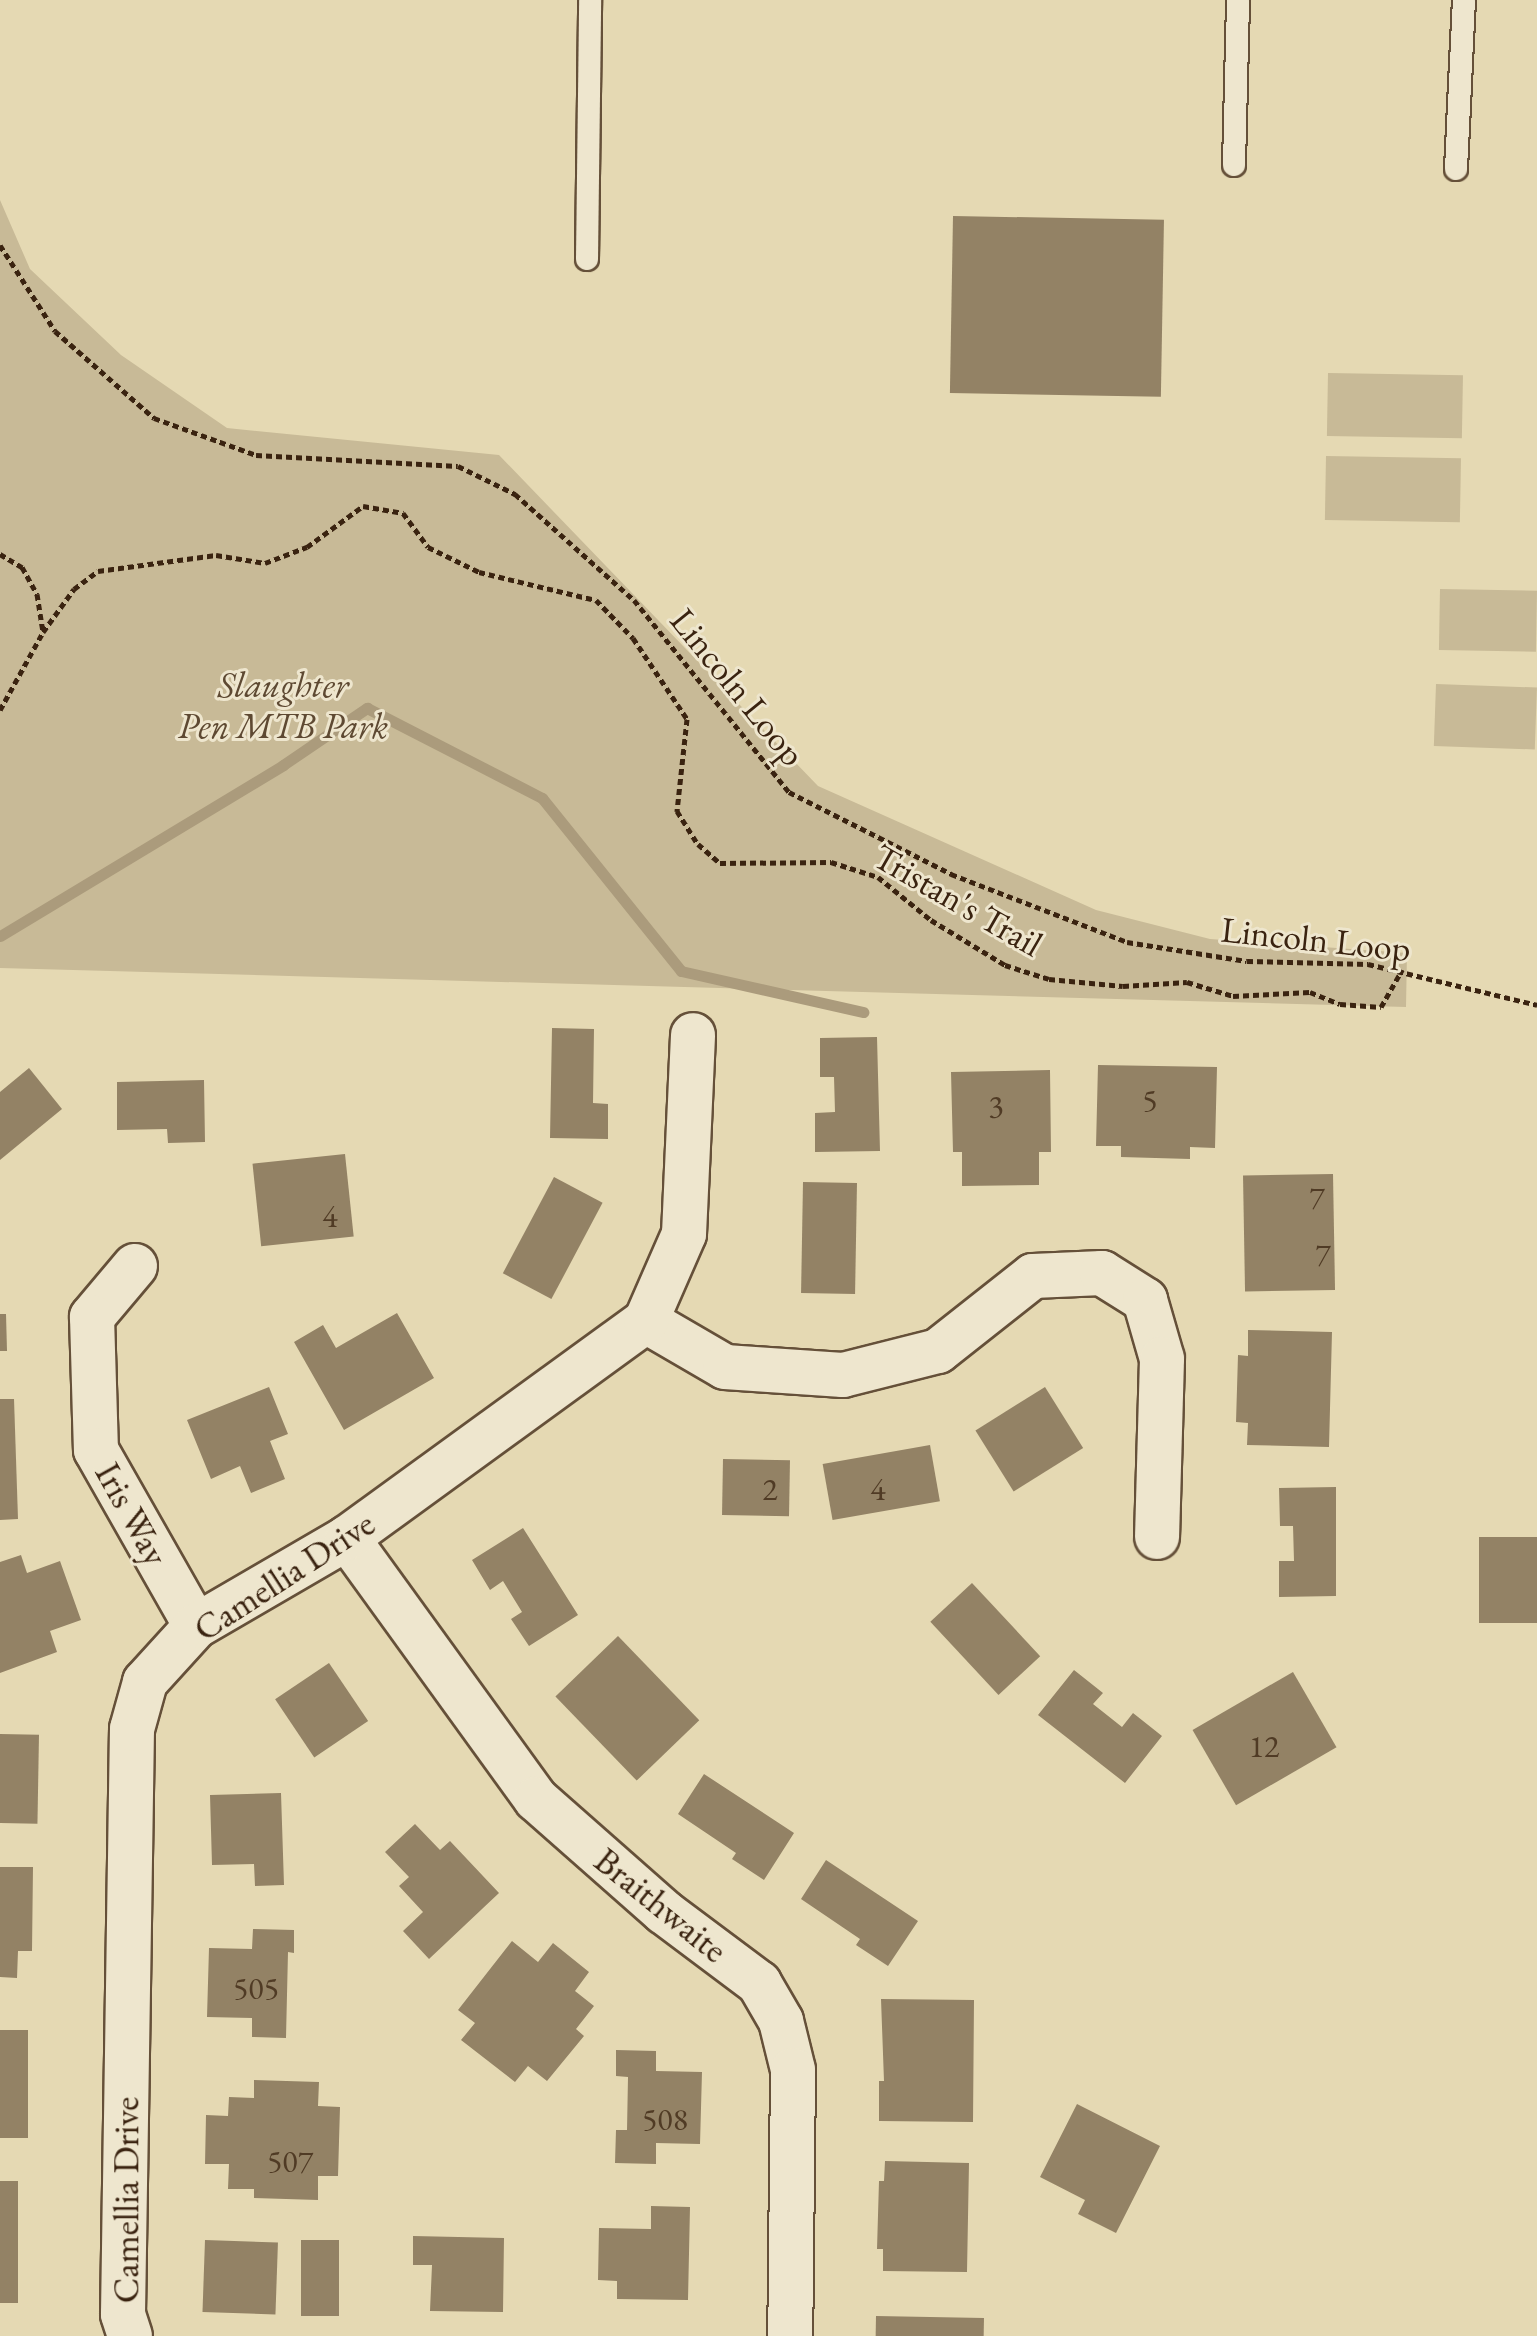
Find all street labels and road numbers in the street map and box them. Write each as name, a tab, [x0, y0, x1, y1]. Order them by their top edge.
street label: Lincoln Loop	[661, 599, 815, 775]
street label: Tristan's Trail	[866, 834, 1050, 966]
street label: Lincoln Loop	[1219, 908, 1413, 970]
street label: Iris Way	[86, 1455, 178, 1573]
street label: Camellia Drive	[186, 1502, 382, 1650]
street label: Braithwaite	[586, 1839, 736, 1971]
street label: Camellia Drive	[104, 2097, 148, 2303]

